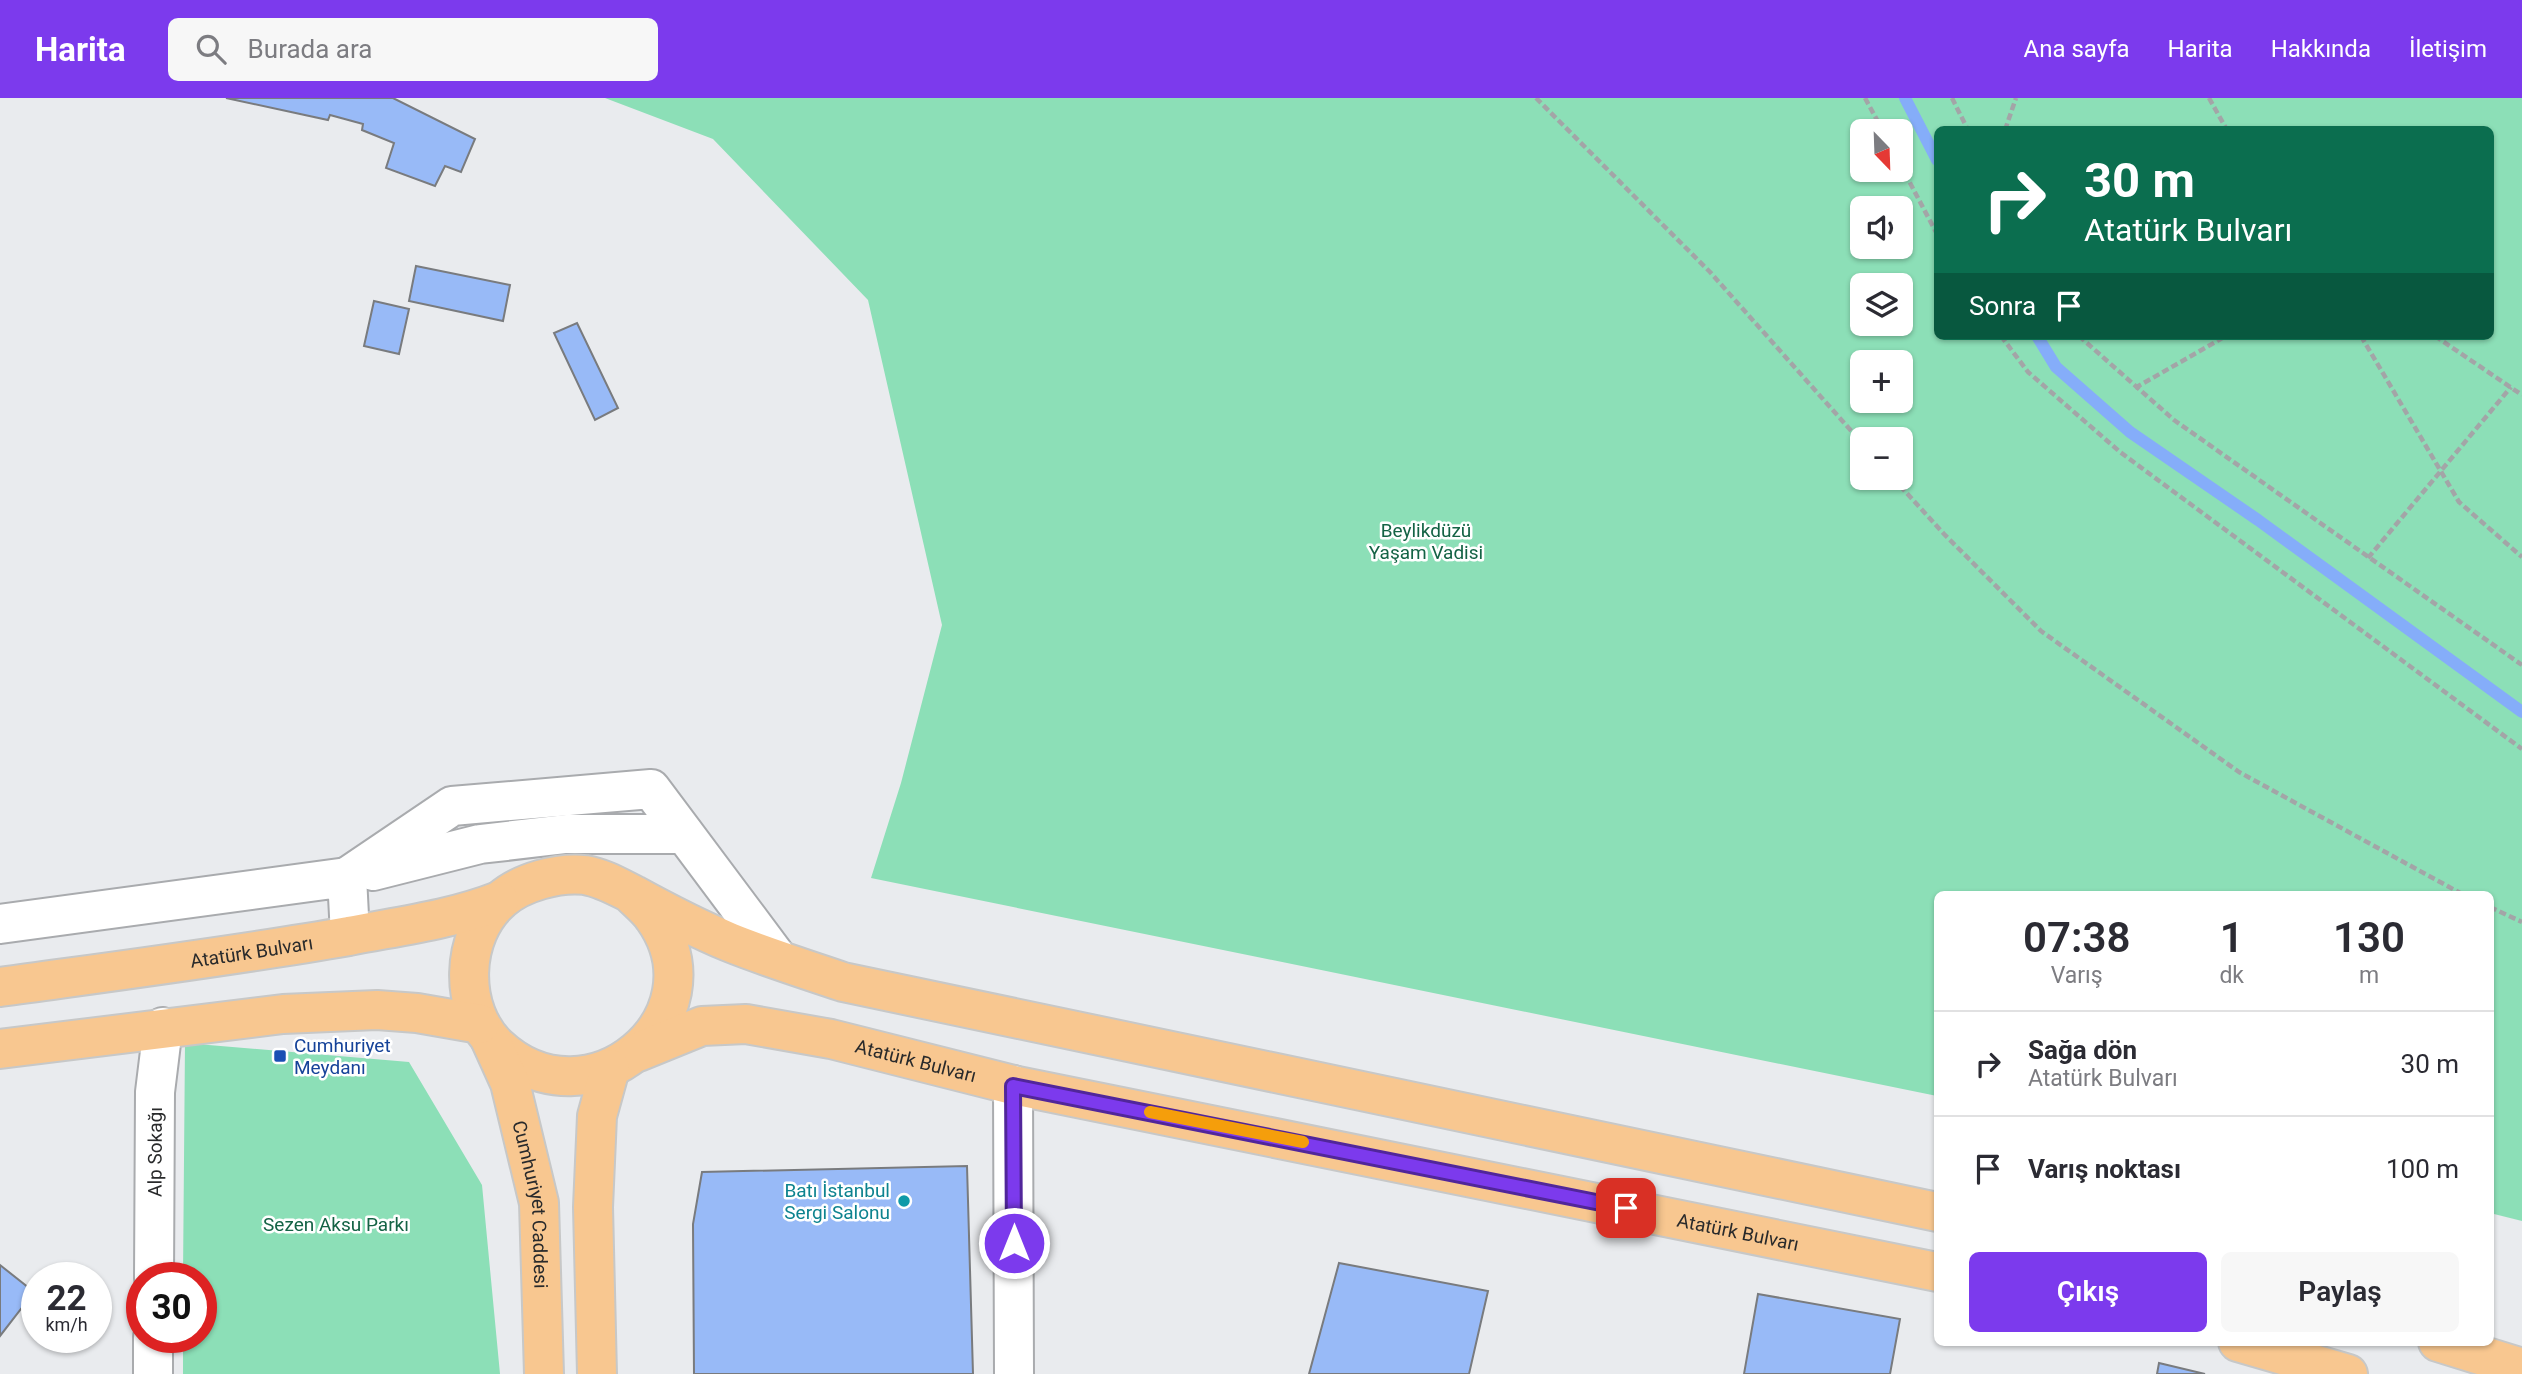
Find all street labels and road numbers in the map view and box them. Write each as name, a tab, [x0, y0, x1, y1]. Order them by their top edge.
street label: Atatürk Bulvarı	[189, 931, 315, 973]
street label: Atatürk Bulvarı	[853, 1035, 979, 1087]
street label: Alp Sokağı	[143, 1107, 167, 1197]
street label: Cumhuriyet Caddesi	[507, 1118, 552, 1289]
street label: Atatürk Bulvarı	[1675, 1209, 1801, 1256]

